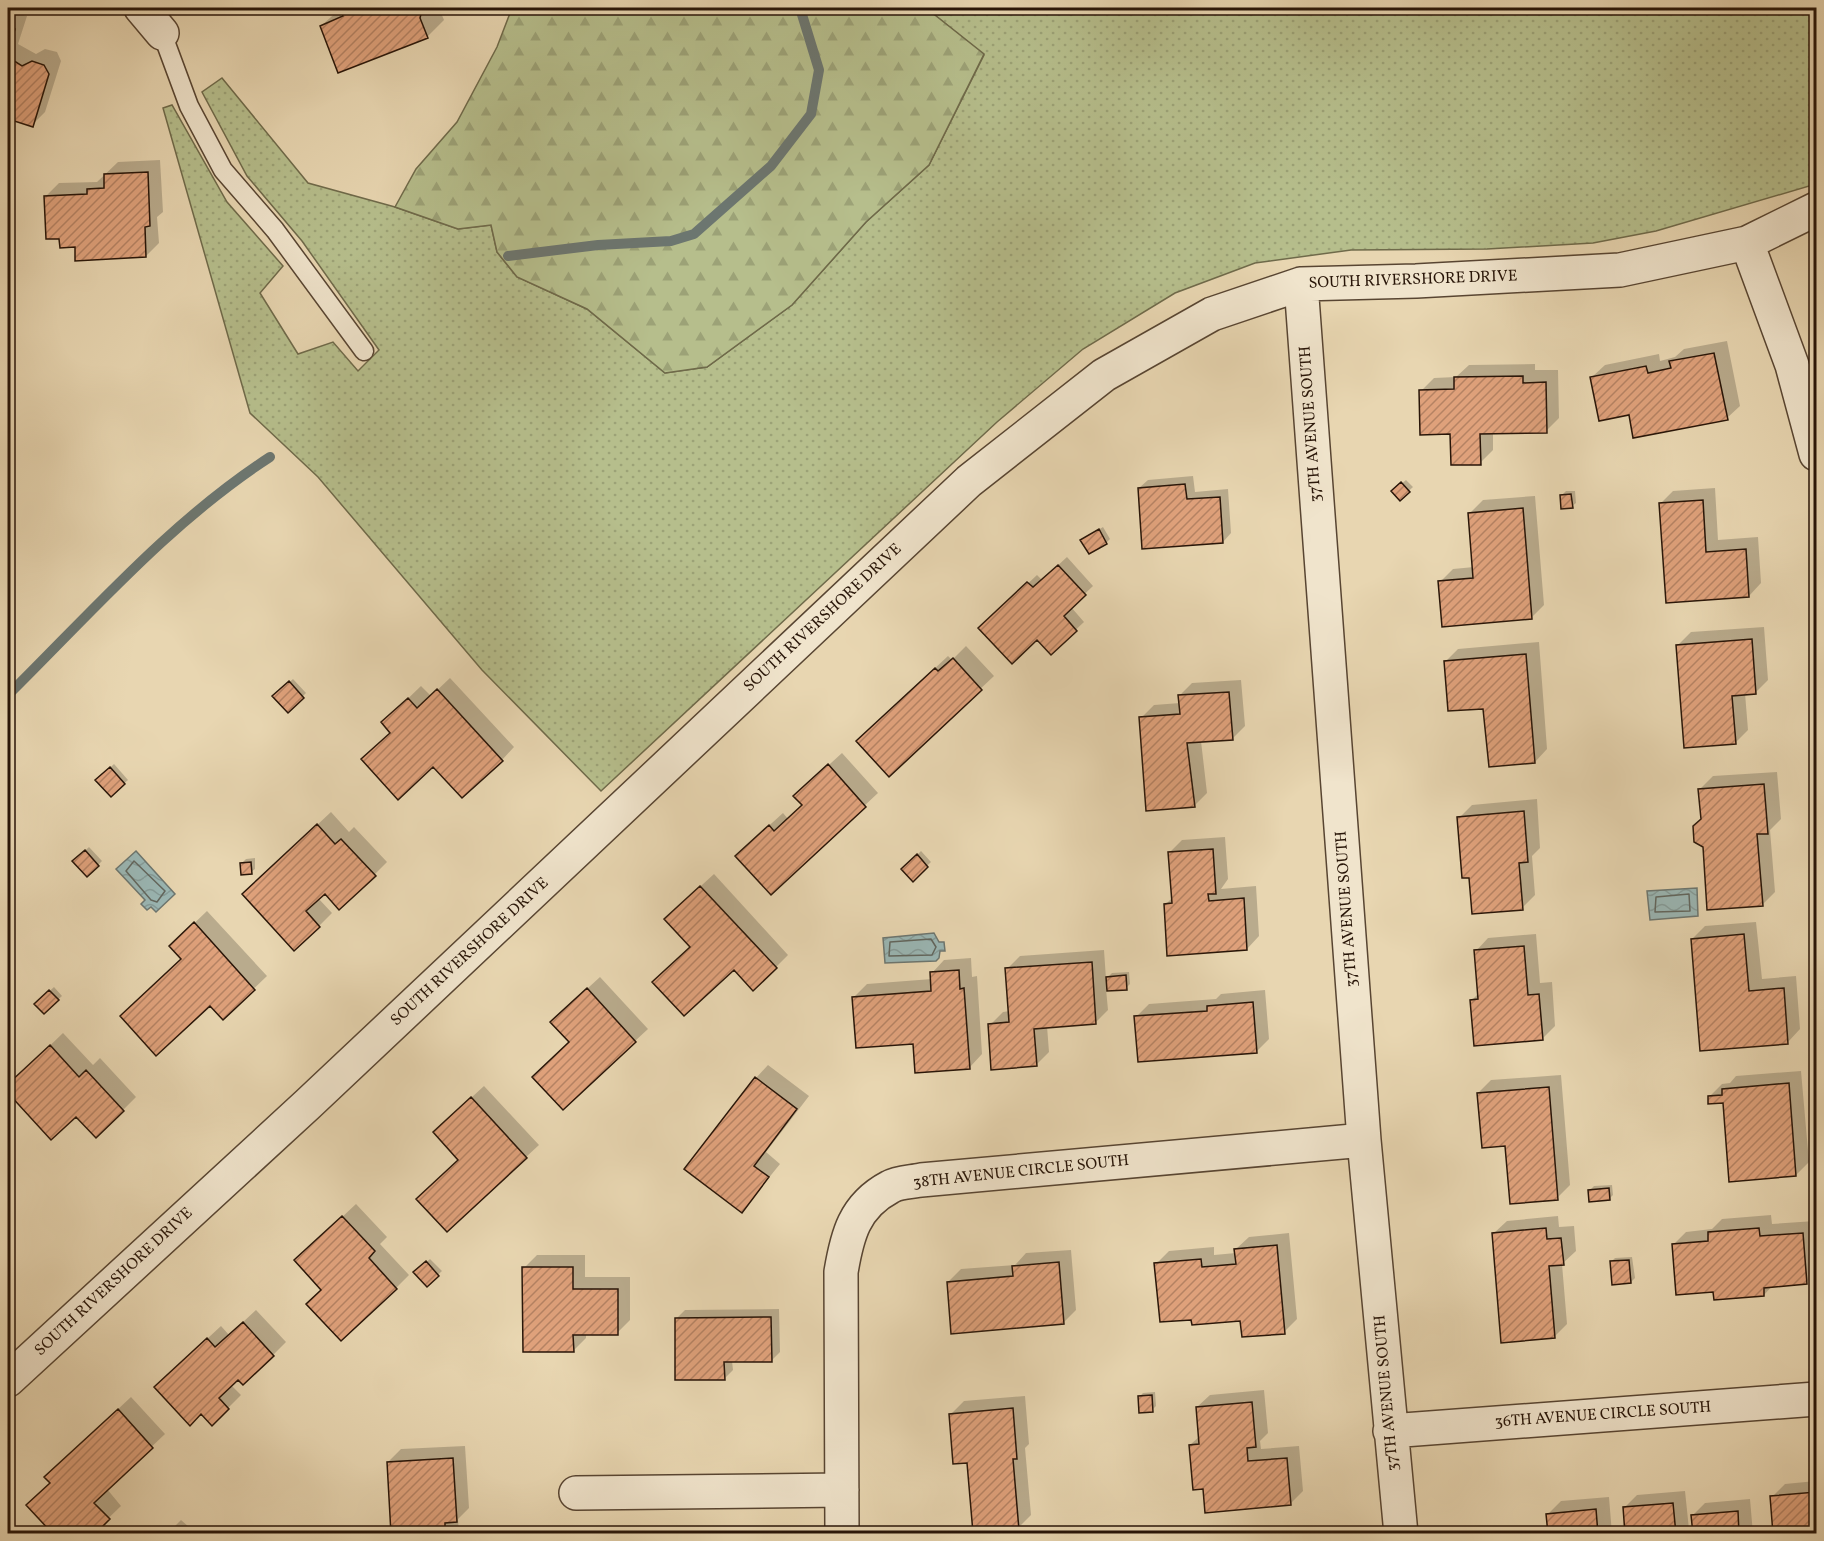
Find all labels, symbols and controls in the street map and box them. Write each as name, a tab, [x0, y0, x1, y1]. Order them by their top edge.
street label: SOUTH RIVERSHORE DRIVE	[1308, 265, 1518, 295]
street label: 37TH AVENUE SOUTH	[1295, 345, 1327, 503]
street label: SOUTH RIVERSHORE DRIVE	[739, 539, 907, 697]
street label: 37TH AVENUE SOUTH	[1331, 830, 1363, 988]
street label: SOUTH RIVERSHORE DRIVE	[386, 873, 554, 1031]
street label: 38TH AVENUE CIRCLE SOUTH	[912, 1150, 1130, 1194]
street label: SOUTH RIVERSHORE DRIVE	[30, 1203, 198, 1361]
street label: 37TH AVENUE SOUTH	[1369, 1314, 1405, 1472]
street label: 36TH AVENUE CIRCLE SOUTH	[1494, 1396, 1712, 1434]

